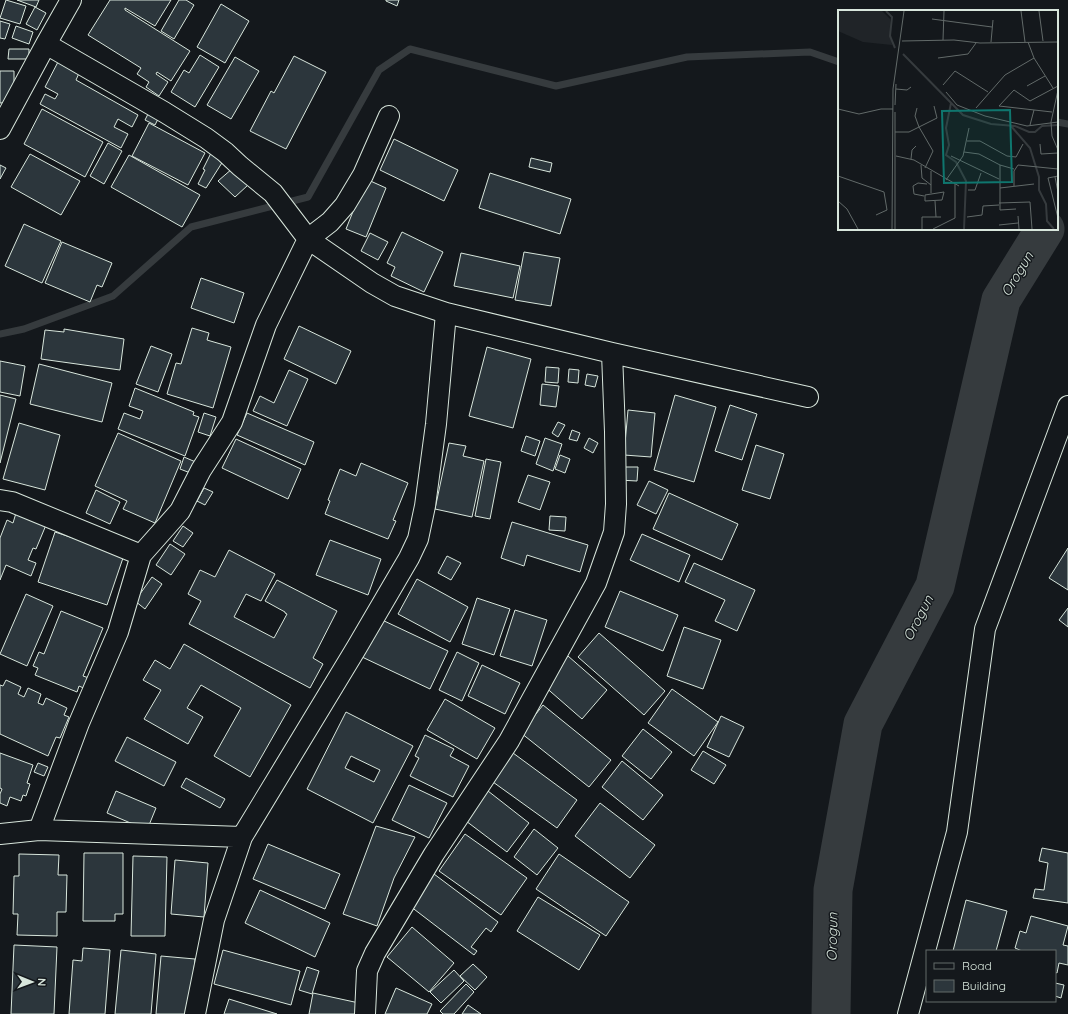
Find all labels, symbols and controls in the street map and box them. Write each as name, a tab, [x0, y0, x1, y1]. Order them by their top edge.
inset map	[838, 10, 1058, 230]
water label: Orogun	[997, 248, 1038, 300]
water label: Orogun	[899, 591, 938, 644]
water label: Orogun	[823, 911, 841, 962]
legend	[926, 950, 1056, 1002]
text: Road	[962, 958, 992, 973]
north arrow	[12, 962, 52, 1002]
text: N	[35, 978, 49, 986]
text: Building	[962, 978, 1006, 993]

